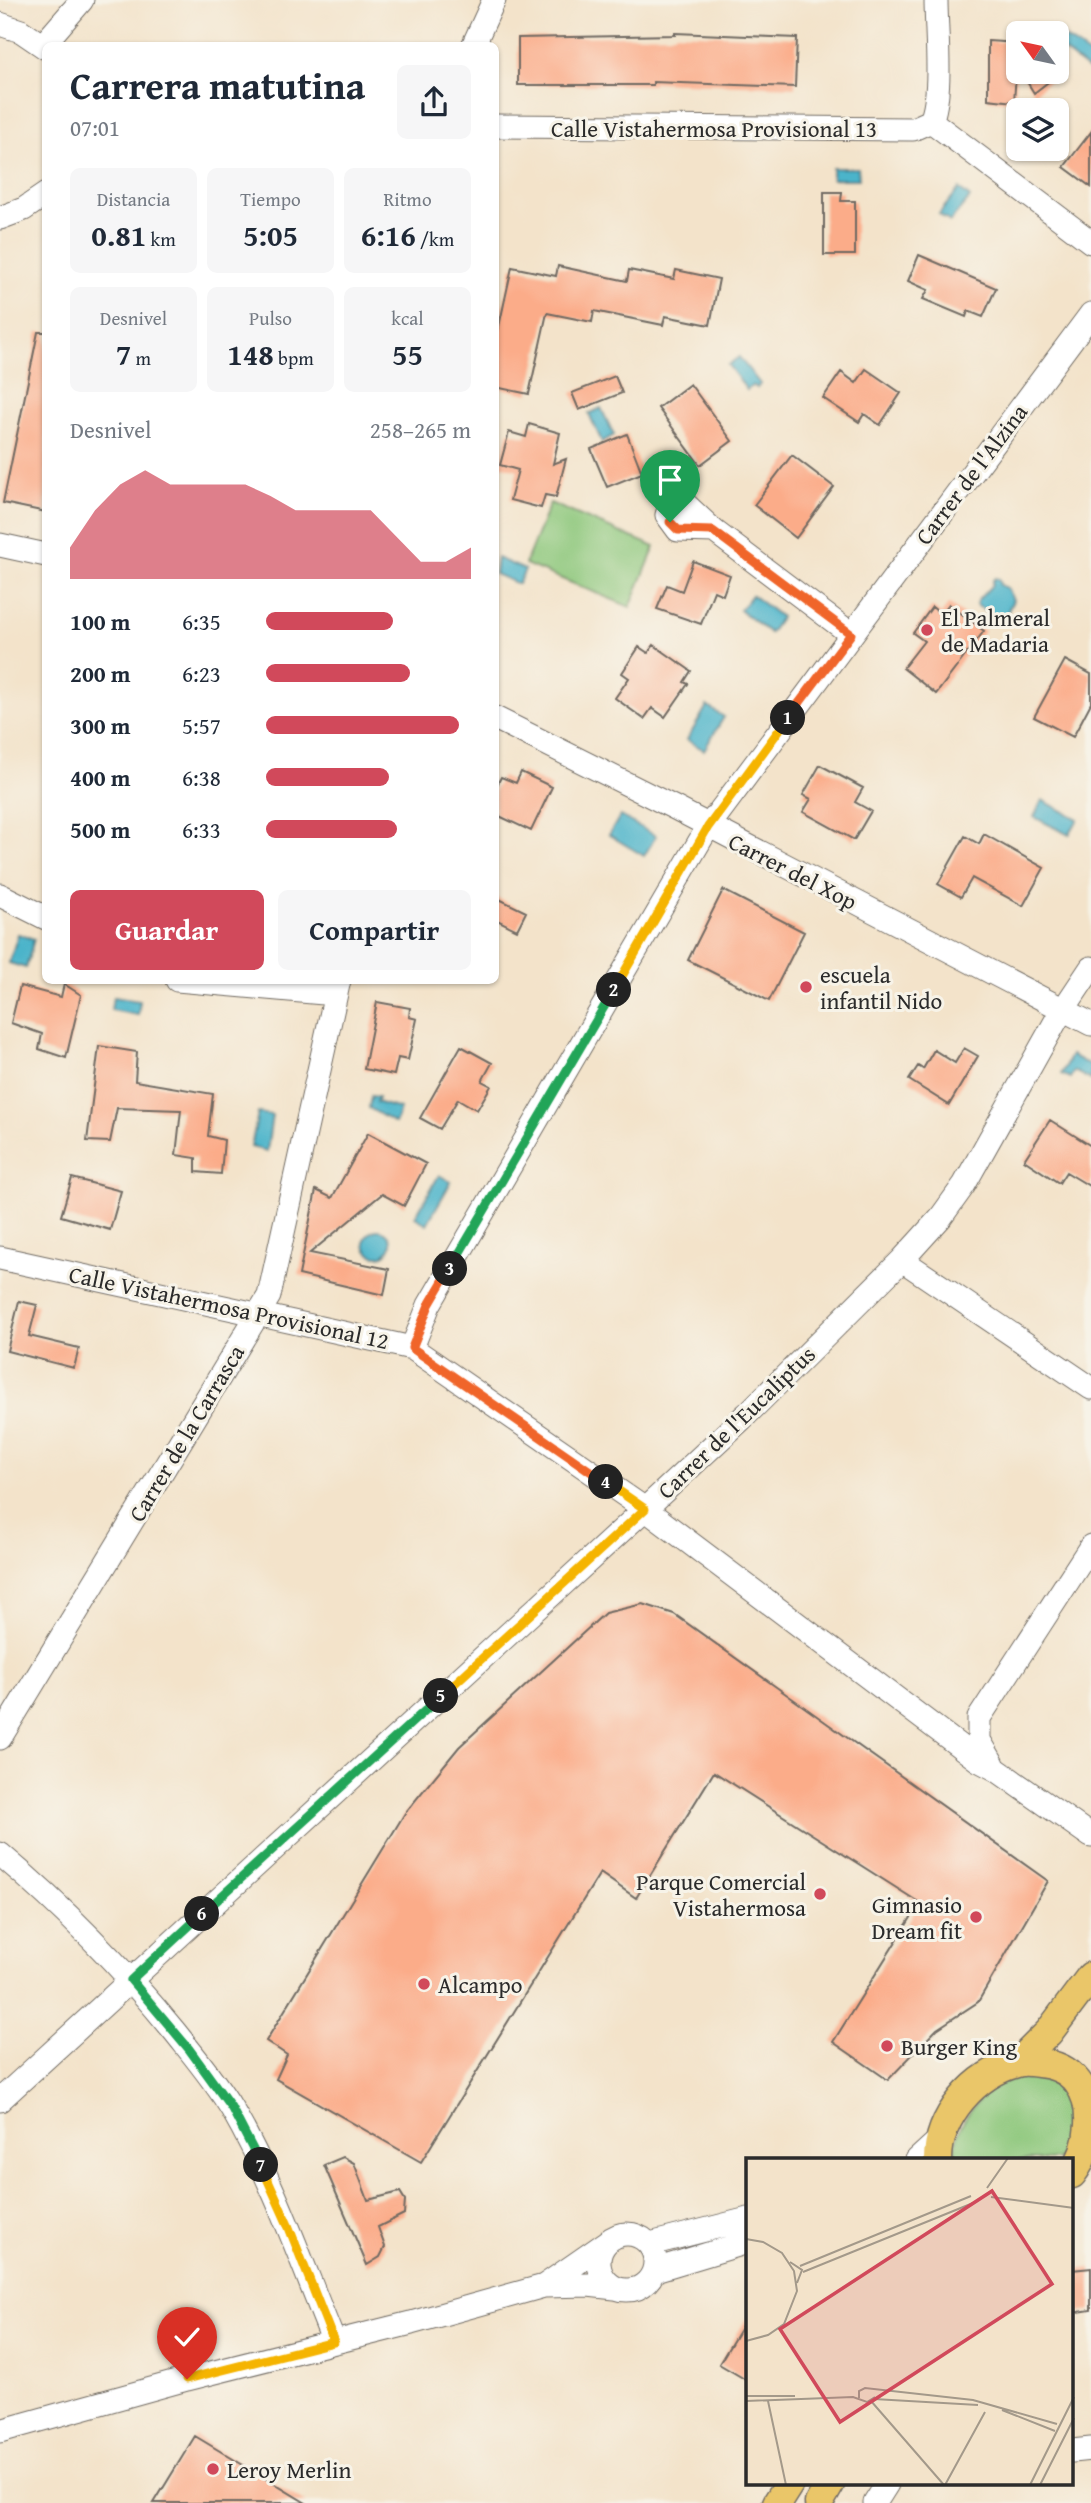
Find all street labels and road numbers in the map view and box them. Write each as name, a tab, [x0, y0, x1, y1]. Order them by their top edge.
street label: Calle Vistahermosa Provisional 13	[551, 112, 877, 145]
street label: Carrer de l'Alzina	[907, 397, 1035, 551]
street label: Carrer del Xop	[723, 824, 863, 918]
street label: Calle Vistahermosa Provisional 12	[66, 1257, 392, 1357]
street label: Carrer de la Carrasca	[120, 1338, 252, 1528]
street label: Carrer de l'Eucaliptus	[650, 1338, 822, 1506]

